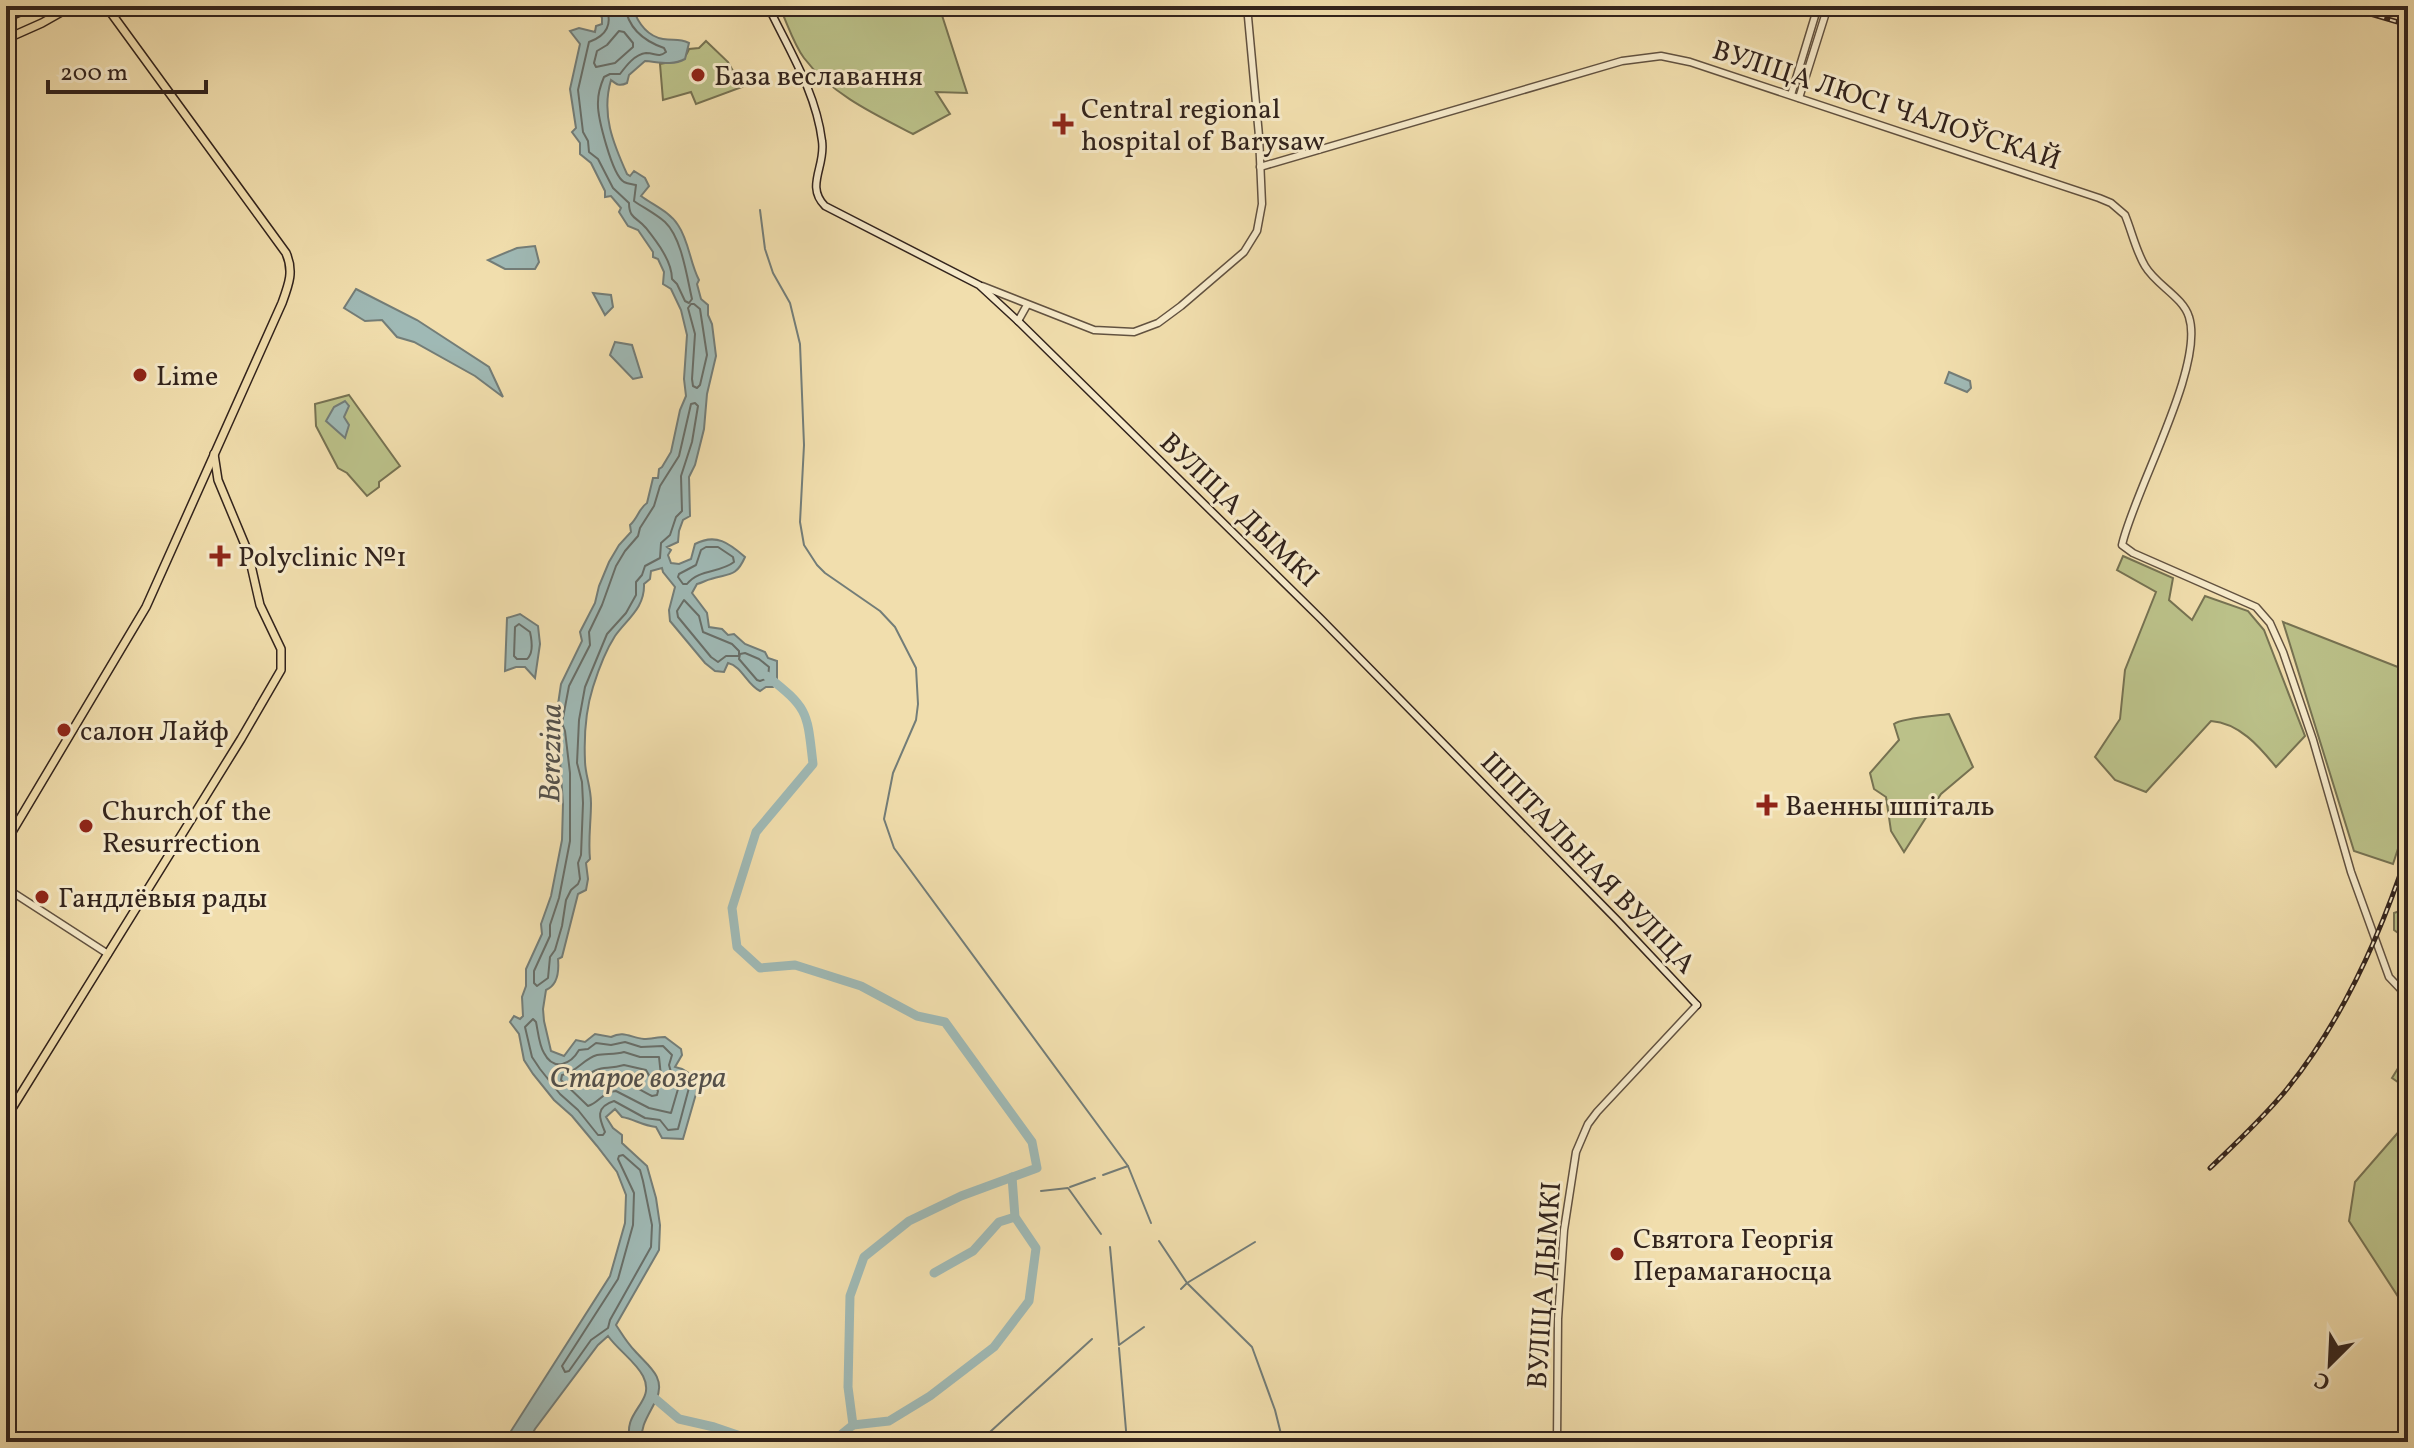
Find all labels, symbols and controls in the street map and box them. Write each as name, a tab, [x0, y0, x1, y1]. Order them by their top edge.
street label: ВУЛІЦА ЛЮСІ ЧАЛОЎСКАЙ	[1707, 32, 2065, 181]
scale bar	[48, 44, 206, 94]
text: 200 m	[60, 57, 128, 91]
place label: База веславання	[714, 58, 923, 97]
marker: База веславання	[689, 66, 707, 84]
place label: Central regional hospital of Barysaw	[1081, 91, 1325, 162]
marker: Central regional hospital of Barysaw	[1052, 113, 1074, 135]
place label: Lime	[156, 358, 218, 397]
marker: Lime	[131, 366, 149, 384]
street label: ВУЛІЦА ДЫМКІ	[1150, 425, 1327, 597]
place label: Polyclinic №1	[238, 539, 407, 578]
marker: Polyclinic №1	[209, 545, 231, 567]
water label: Berezina	[530, 703, 574, 803]
place label: салон Лайф	[80, 713, 229, 752]
marker: салон Лайф	[55, 721, 73, 739]
street label: ШПІТАЛЬНАЯ ВУЛІЦА	[1471, 744, 1704, 984]
place label: Ваенны шпіталь	[1785, 788, 1995, 827]
place label: Church of the Resurrection	[102, 793, 271, 864]
marker: Ваенны шпіталь	[1756, 794, 1778, 816]
marker: Church of the Resurrection	[77, 817, 95, 835]
place label: Гандлёвыя рады	[58, 880, 267, 919]
marker: Гандлёвыя рады	[33, 888, 51, 906]
water label: Старое возера	[550, 1058, 726, 1100]
street label: ВУЛІЦА ДЫМКІ	[1519, 1180, 1572, 1390]
place label: Святога Георгія Перамаганосца	[1633, 1221, 1834, 1292]
marker: Святога Георгія Перамаганосца	[1608, 1245, 1626, 1263]
north arrow	[2290, 1324, 2370, 1404]
text: С	[2310, 1363, 2336, 1397]

